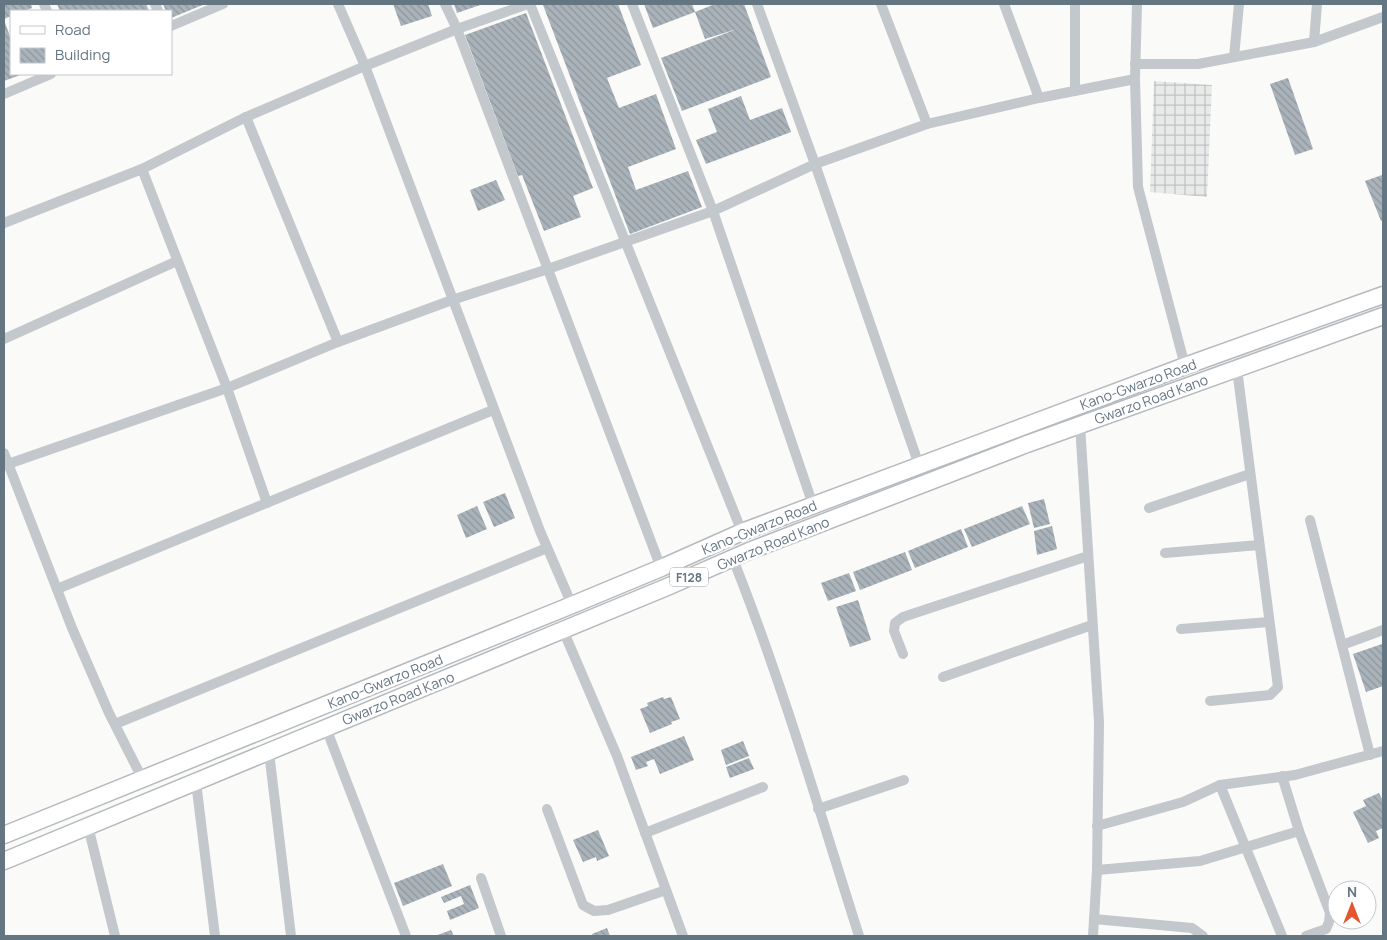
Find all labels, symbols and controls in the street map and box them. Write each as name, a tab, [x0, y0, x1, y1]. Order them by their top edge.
legend	[10, 10, 172, 75]
text: Road	[55, 19, 91, 40]
text: Building	[55, 44, 110, 65]
street label: Kano-Gwarzo Road	[1077, 354, 1199, 414]
street label: Gwarzo Road Kano	[1092, 370, 1210, 428]
street label: Kano-Gwarzo Road	[699, 495, 819, 559]
street label: Gwarzo Road Kano	[714, 512, 832, 574]
road number: F128	[670, 568, 708, 586]
street label: Kano-Gwarzo Road	[325, 649, 445, 713]
street label: Gwarzo Road Kano	[339, 667, 457, 729]
north arrow	[1327, 880, 1377, 930]
text: N	[1347, 882, 1357, 901]

